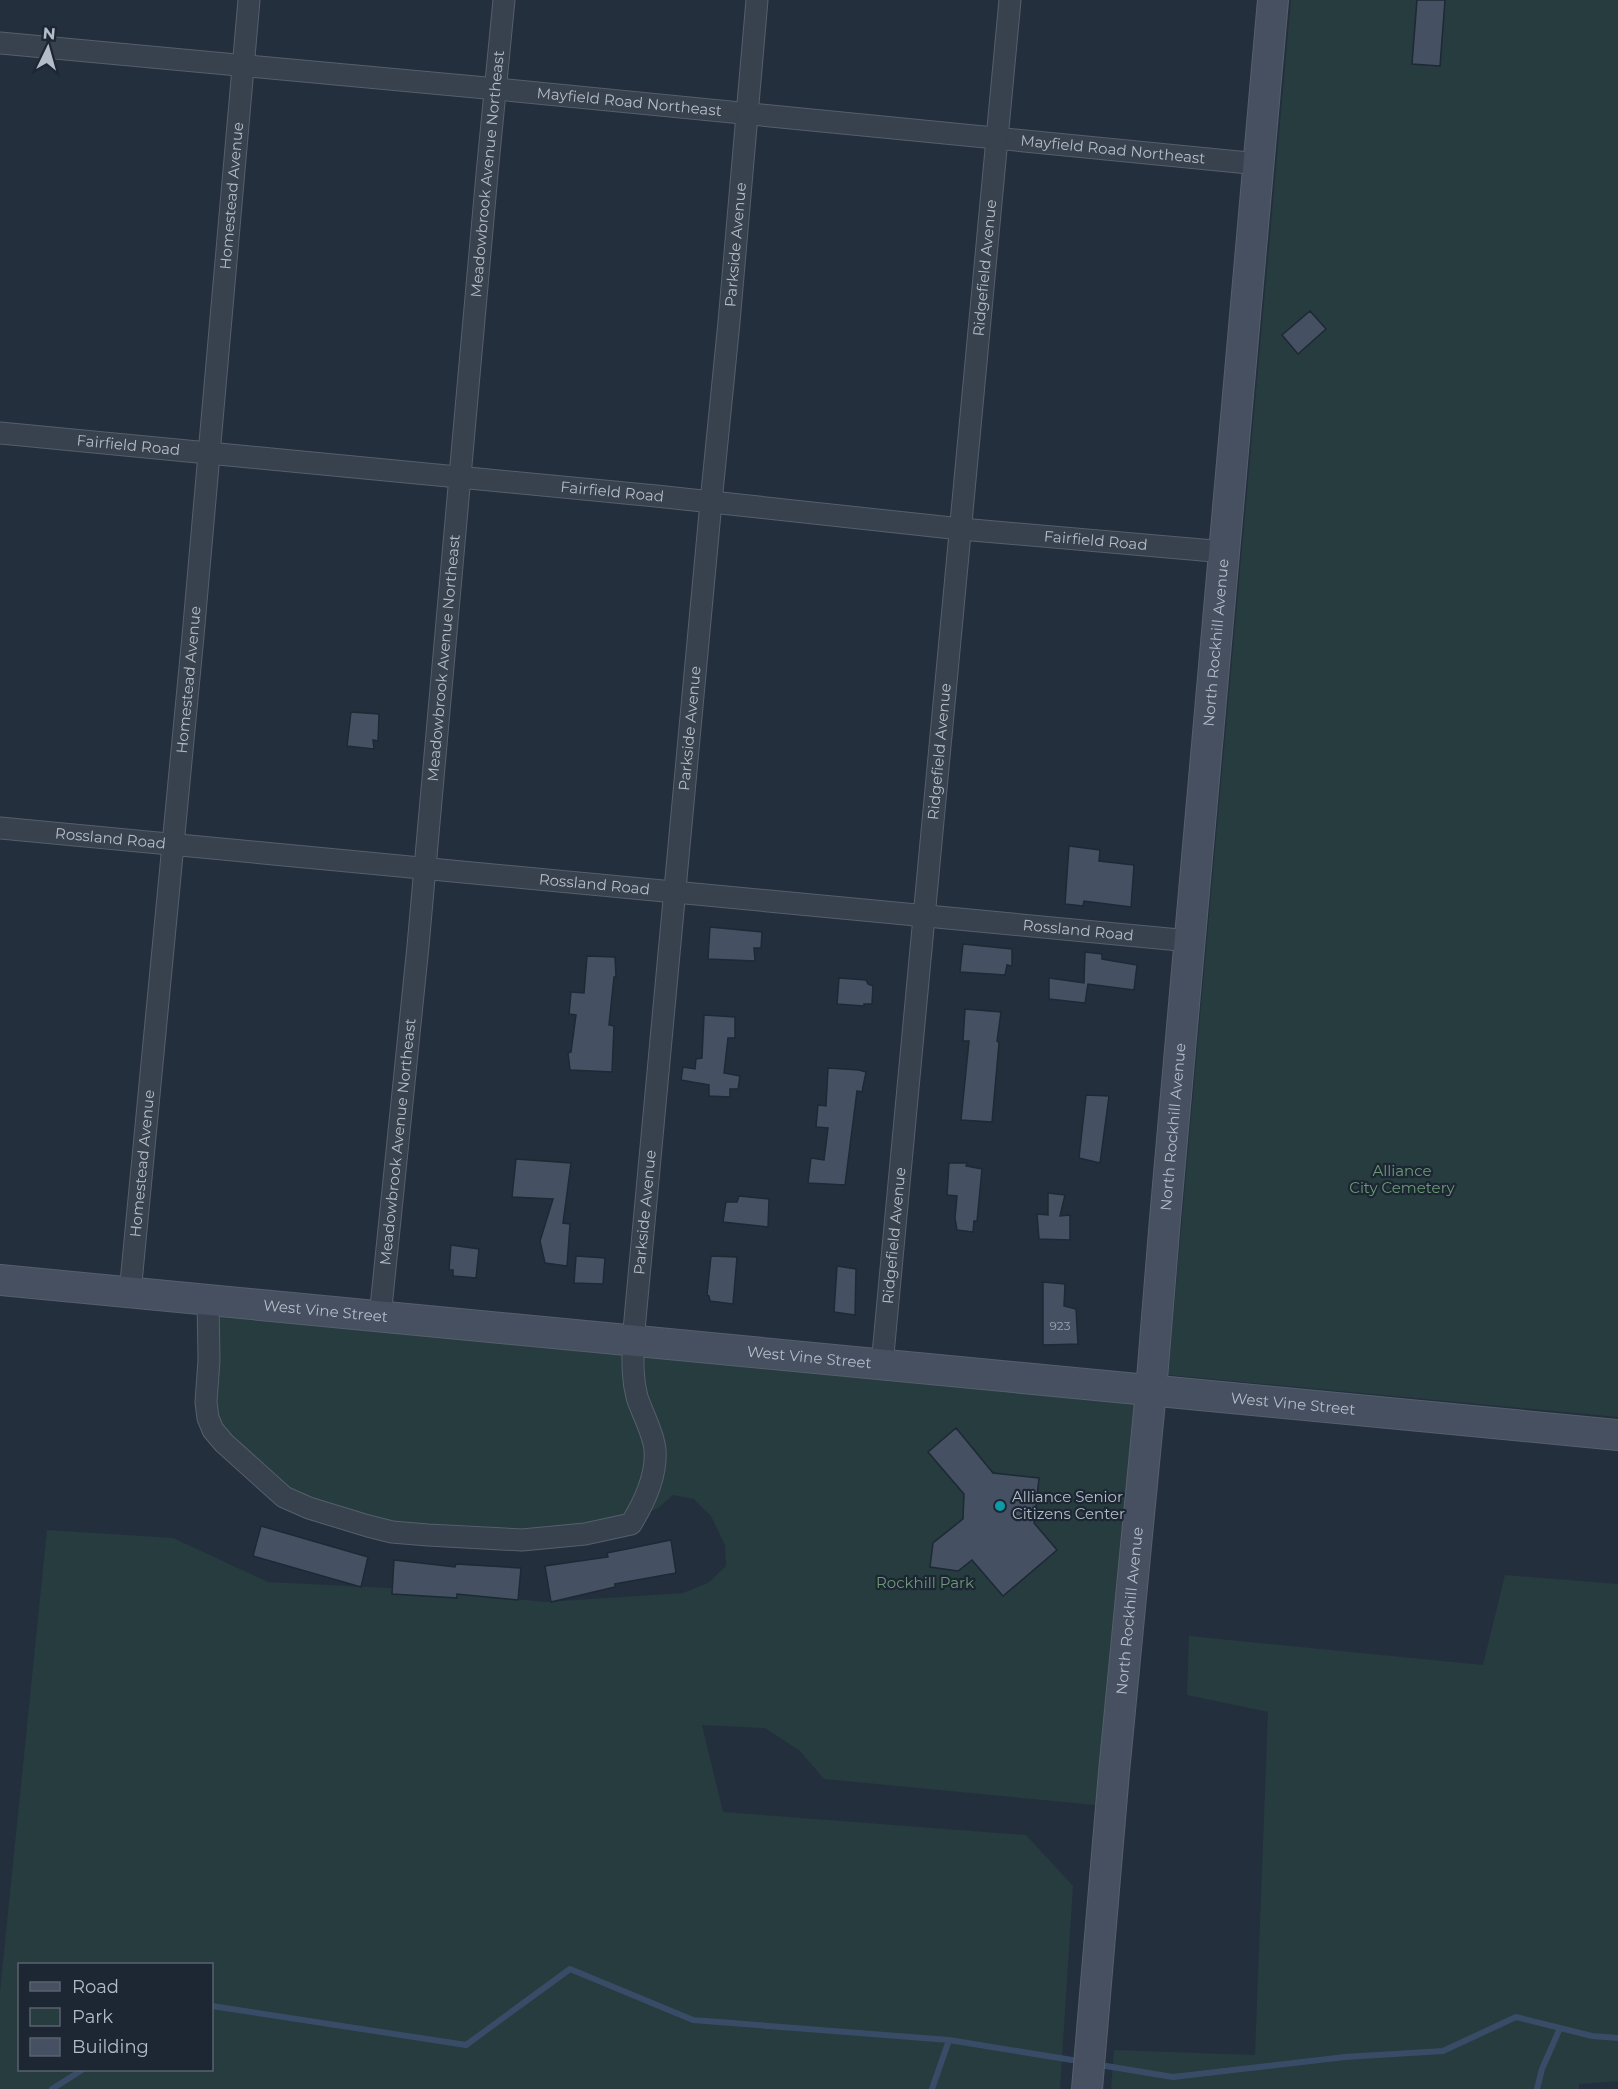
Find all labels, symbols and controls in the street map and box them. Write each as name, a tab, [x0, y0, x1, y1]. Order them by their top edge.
north arrow	[18, 18, 78, 78]
text: N	[42, 24, 57, 44]
street label: Meadowbrook Avenue Northeast	[466, 50, 508, 298]
street label: Mayfield Road Northeast	[536, 83, 723, 120]
street label: Homestead Avenue	[215, 121, 247, 270]
street label: Mayfield Road Northeast	[1020, 131, 1206, 168]
street label: Parkside Avenue	[720, 181, 750, 308]
street label: Ridgefield Avenue	[969, 198, 1000, 337]
street label: Fairfield Road	[76, 430, 181, 459]
street label: Fairfield Road	[560, 477, 665, 506]
street label: Fairfield Road	[1043, 526, 1148, 554]
street label: Meadowbrook Avenue Northeast	[423, 534, 464, 782]
street label: North Rockhill Avenue	[1199, 558, 1232, 727]
street label: Homestead Avenue	[172, 605, 205, 754]
street label: Parkside Avenue	[674, 665, 705, 792]
street label: Ridgefield Avenue	[923, 682, 955, 821]
street label: Rossland Road	[54, 823, 167, 853]
street label: Rossland Road	[538, 869, 651, 899]
street label: Rossland Road	[1022, 915, 1135, 945]
street label: Meadowbrook Avenue Northeast	[375, 1017, 420, 1266]
street label: North Rockhill Avenue	[1156, 1042, 1190, 1212]
street label: Homestead Avenue	[125, 1089, 158, 1238]
street label: Parkside Avenue	[629, 1149, 660, 1276]
park label: Alliance City Cemetery	[1349, 1161, 1456, 1197]
street label: Ridgefield Avenue	[878, 1166, 910, 1305]
street label: West Vine Street	[262, 1295, 389, 1326]
house number: 923	[1050, 1318, 1071, 1333]
street label: West Vine Street	[746, 1342, 872, 1372]
street label: West Vine Street	[1230, 1388, 1356, 1419]
place label: Alliance Senior Citizens Center	[1012, 1487, 1125, 1523]
marker: Alliance Senior Citizens Center	[993, 1499, 1007, 1513]
street label: North Rockhill Avenue	[1112, 1526, 1147, 1696]
park label: Rockhill Park	[876, 1573, 974, 1592]
legend	[18, 1963, 213, 2071]
text: Road	[72, 1976, 119, 1998]
text: Park	[72, 2006, 113, 2028]
text: Building	[72, 2036, 149, 2058]

